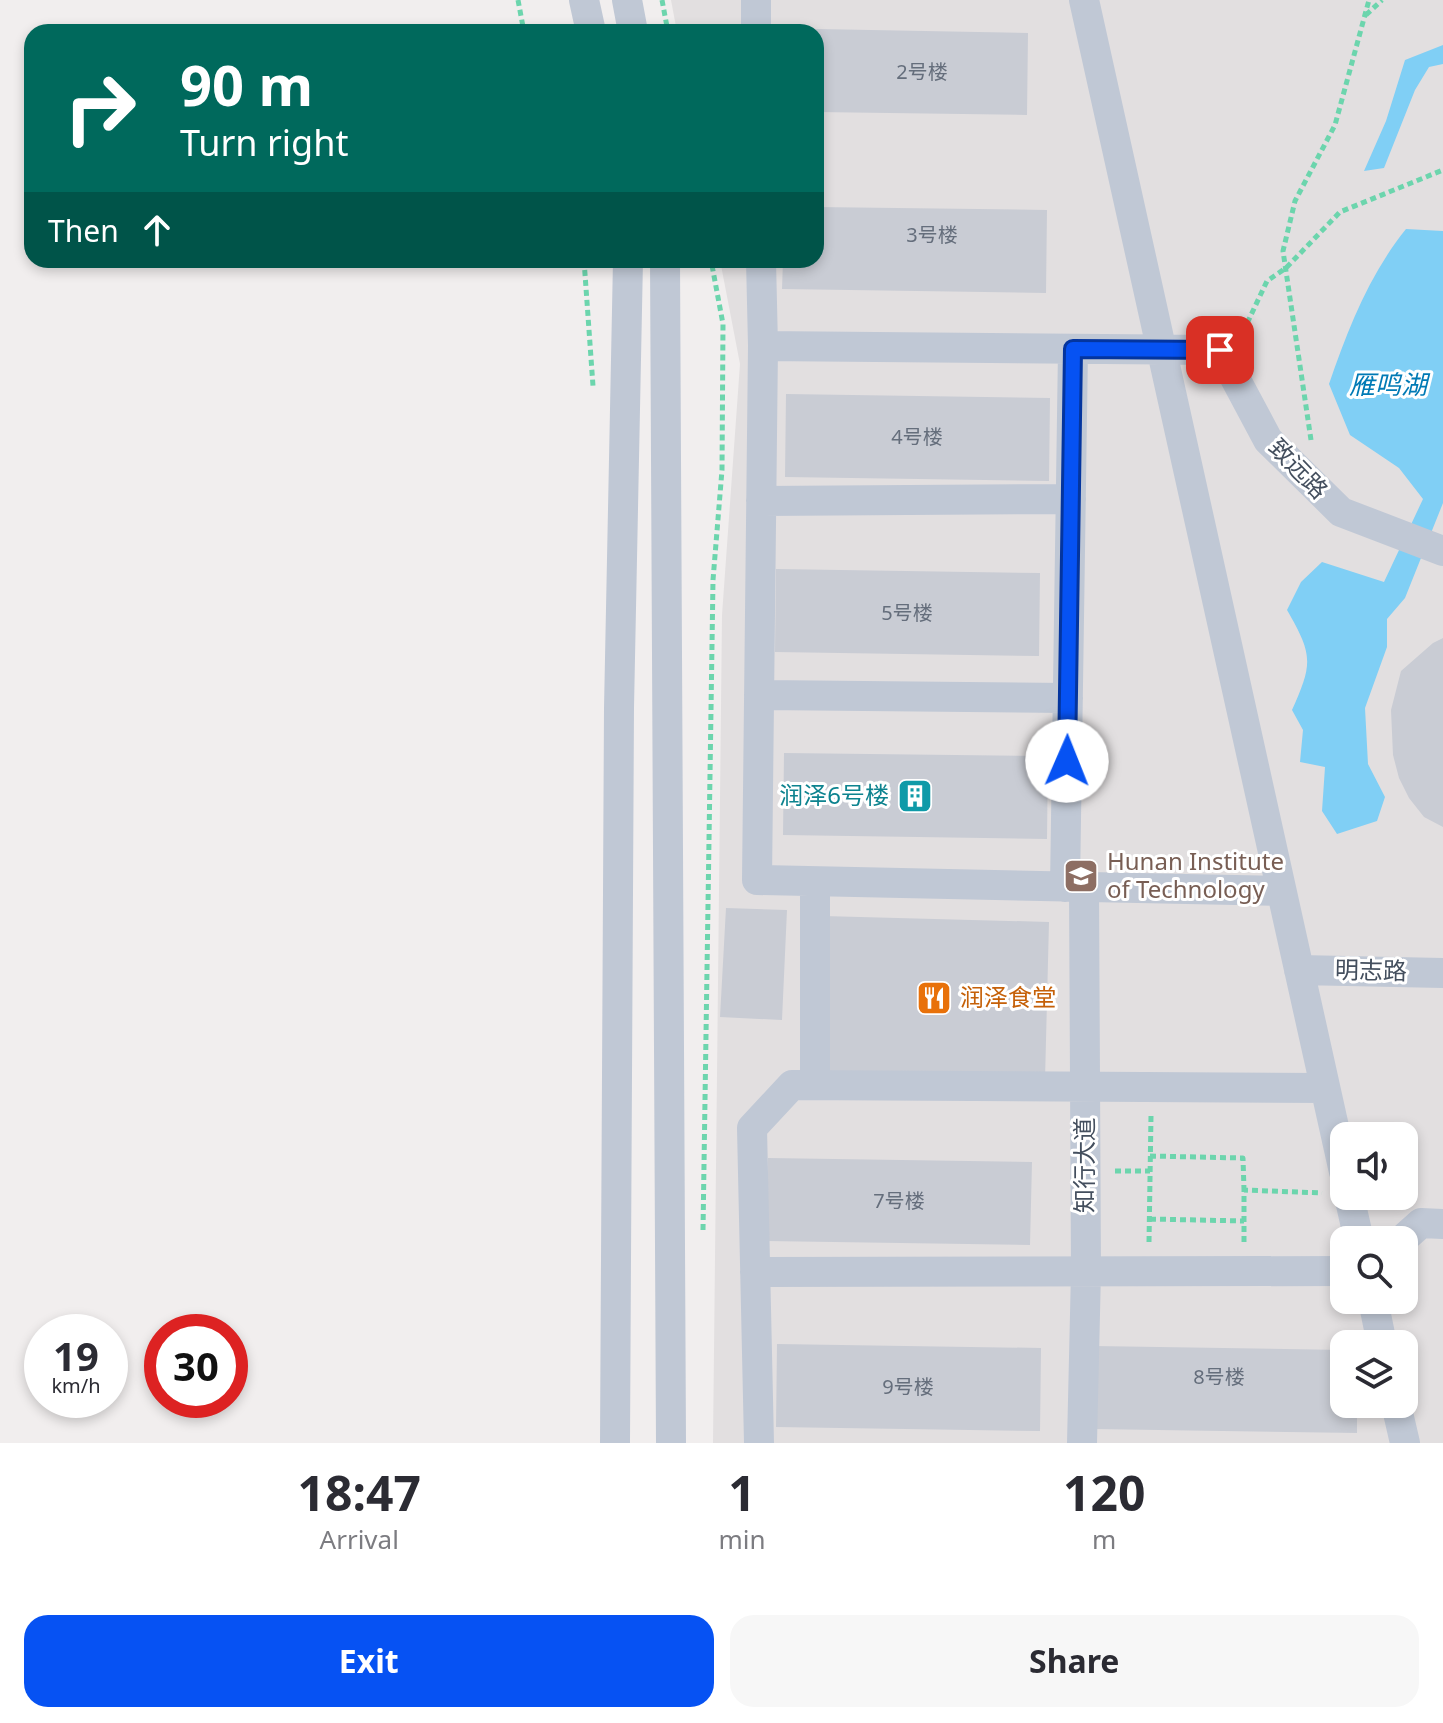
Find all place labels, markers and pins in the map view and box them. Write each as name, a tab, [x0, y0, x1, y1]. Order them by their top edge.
pin	[1186, 316, 1254, 384]
building icon: 润泽6号楼	[896, 777, 934, 815]
place label: 润泽6号楼	[779, 778, 889, 811]
place label: Hunan Institute of Technology	[1107, 844, 1284, 905]
school or university icon: Hunan Institute of Technology	[1062, 857, 1100, 895]
restaurant icon: 润泽食堂	[915, 979, 953, 1017]
place label: 润泽食堂	[960, 980, 1056, 1013]

